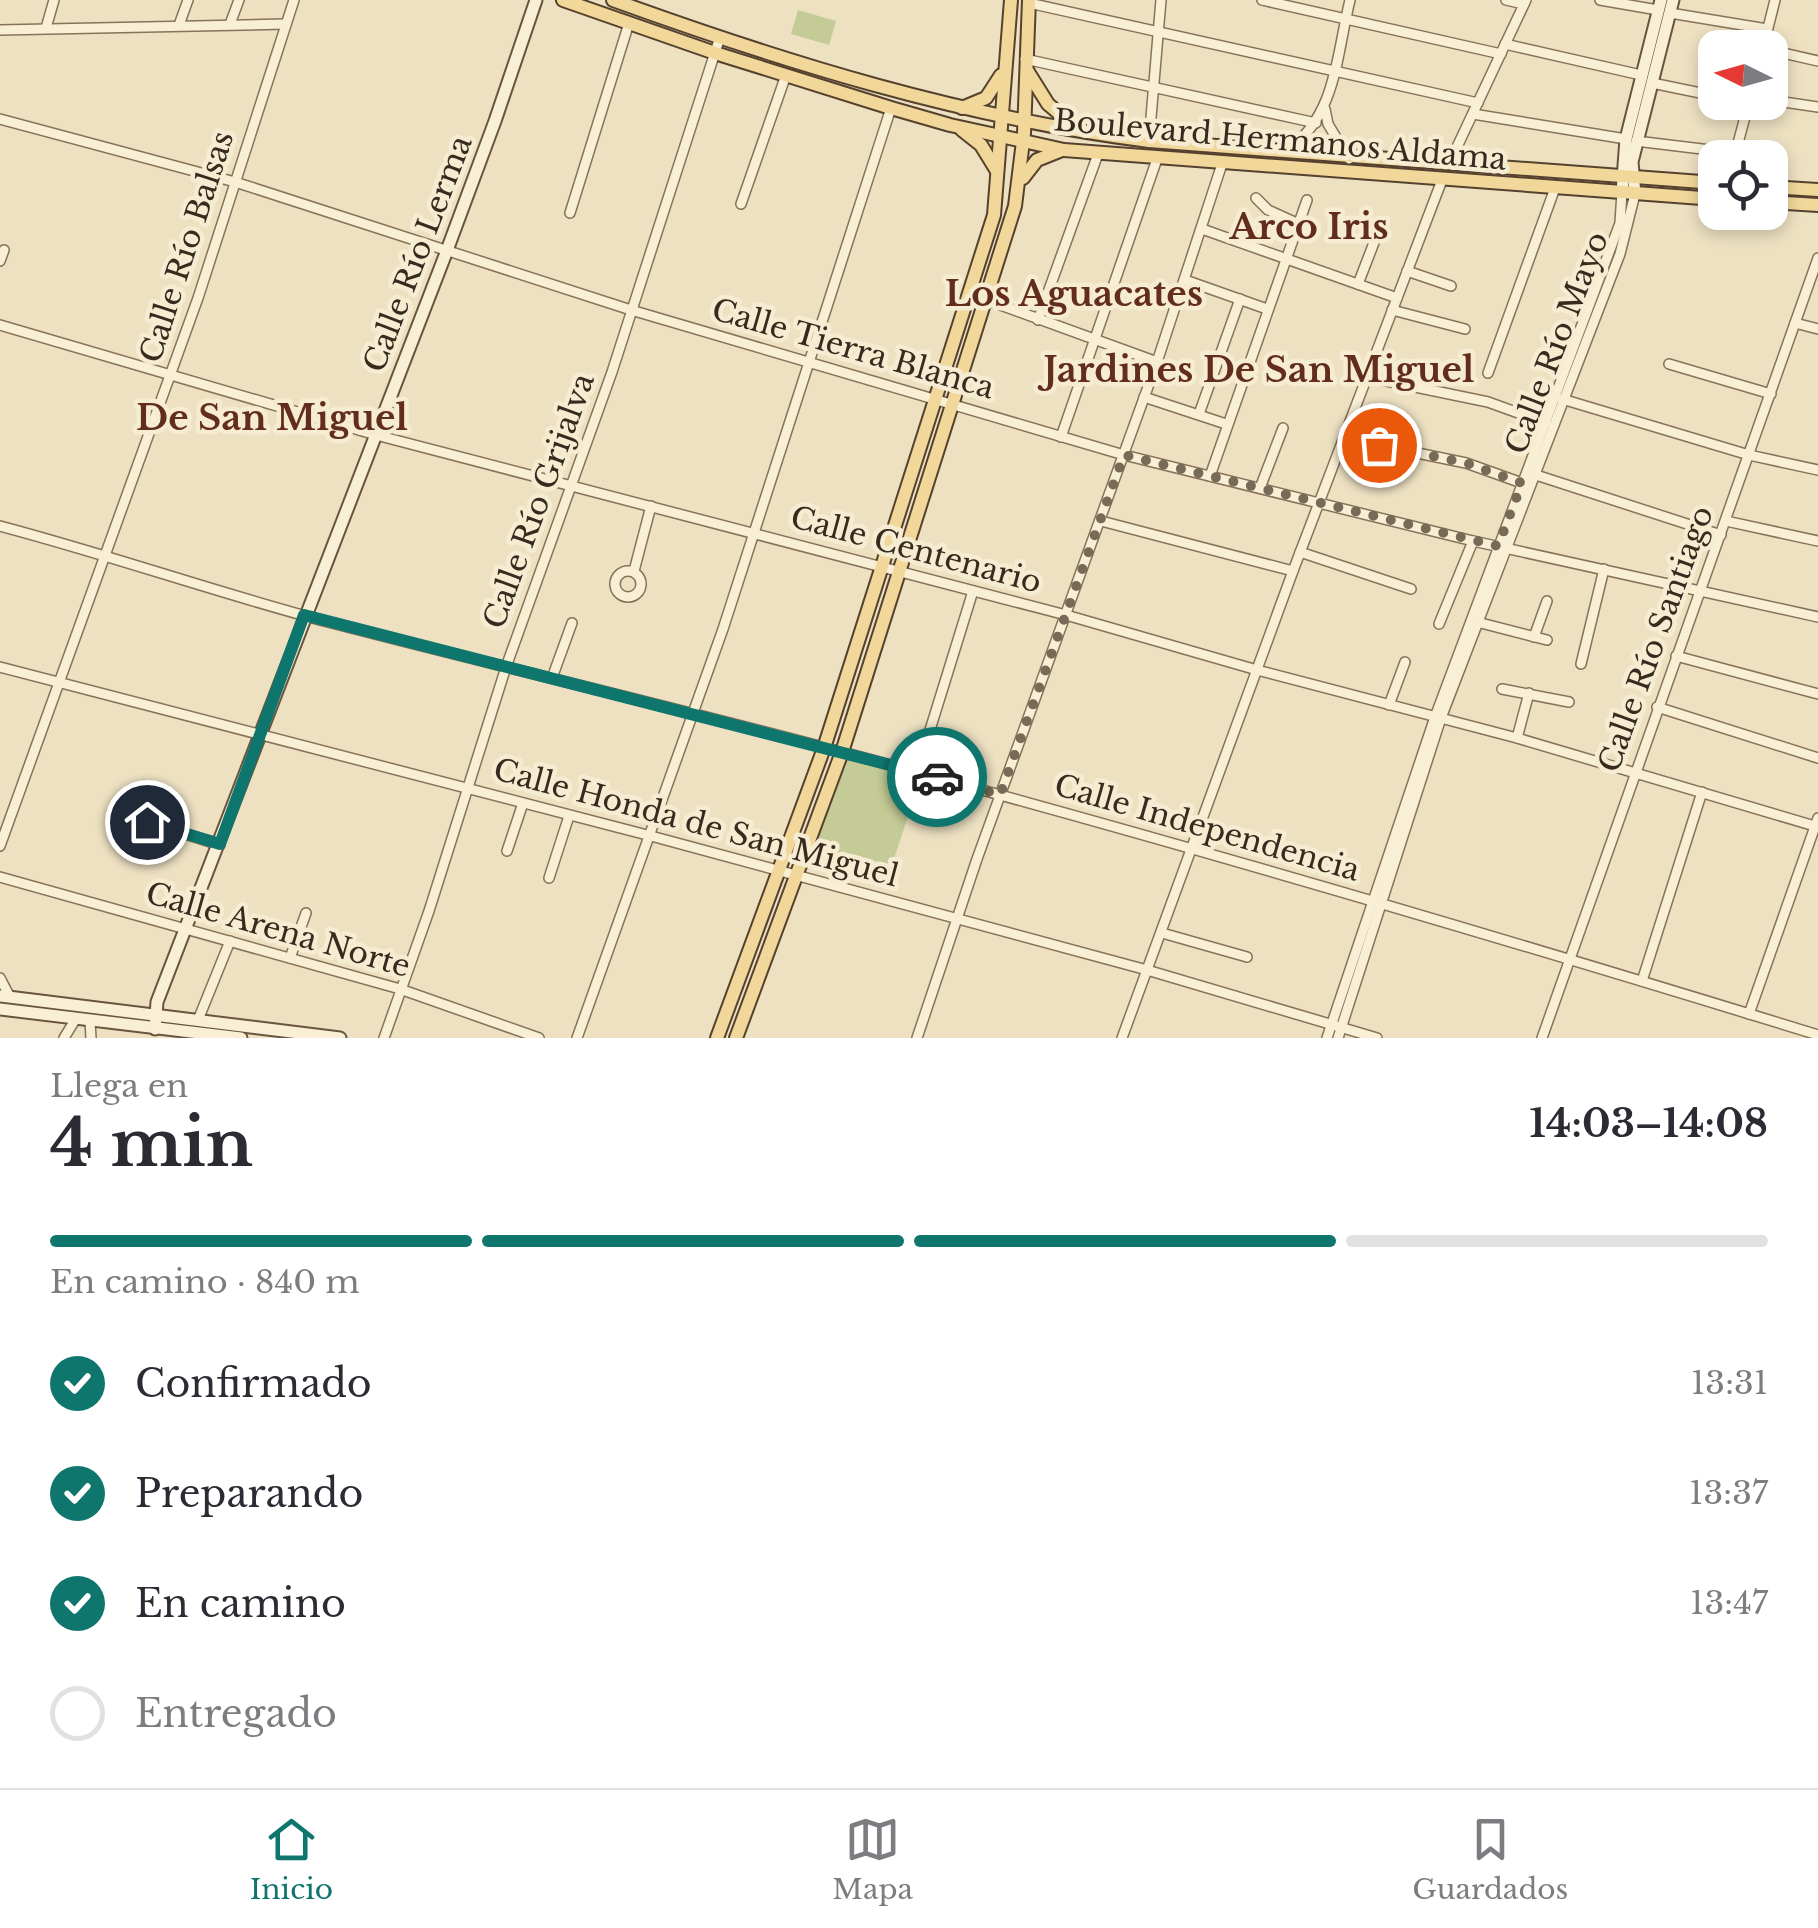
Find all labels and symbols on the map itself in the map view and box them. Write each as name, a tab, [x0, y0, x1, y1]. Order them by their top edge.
north arrow	[1698, 30, 1788, 120]
street label: Boulevard Hermanos Aldama	[1052, 101, 1508, 178]
street label: Calle Río Balsas	[132, 126, 241, 367]
street label: Calle Río Lerma	[355, 130, 480, 377]
district label: Arco Iris	[1228, 205, 1389, 248]
street label: Calle Río Mayo	[1497, 227, 1616, 459]
district label: Los Aguacates	[945, 272, 1203, 315]
street label: Calle Tierra Blanca	[708, 291, 999, 407]
district label: Jardines De San Miguel	[1038, 348, 1474, 391]
street label: Calle Río Grijalva	[475, 368, 602, 633]
district label: De San Miguel	[136, 396, 408, 439]
pin	[1337, 403, 1422, 488]
street label: Calle Centenario	[787, 498, 1045, 601]
street label: Calle Río Santiago	[1590, 501, 1721, 777]
courier	[887, 727, 987, 827]
street label: Calle Honda de San Miguel	[490, 751, 903, 894]
street label: Calle Independencia	[1050, 766, 1364, 889]
pin	[105, 780, 190, 865]
street label: Calle Arena Norte	[142, 874, 415, 985]

